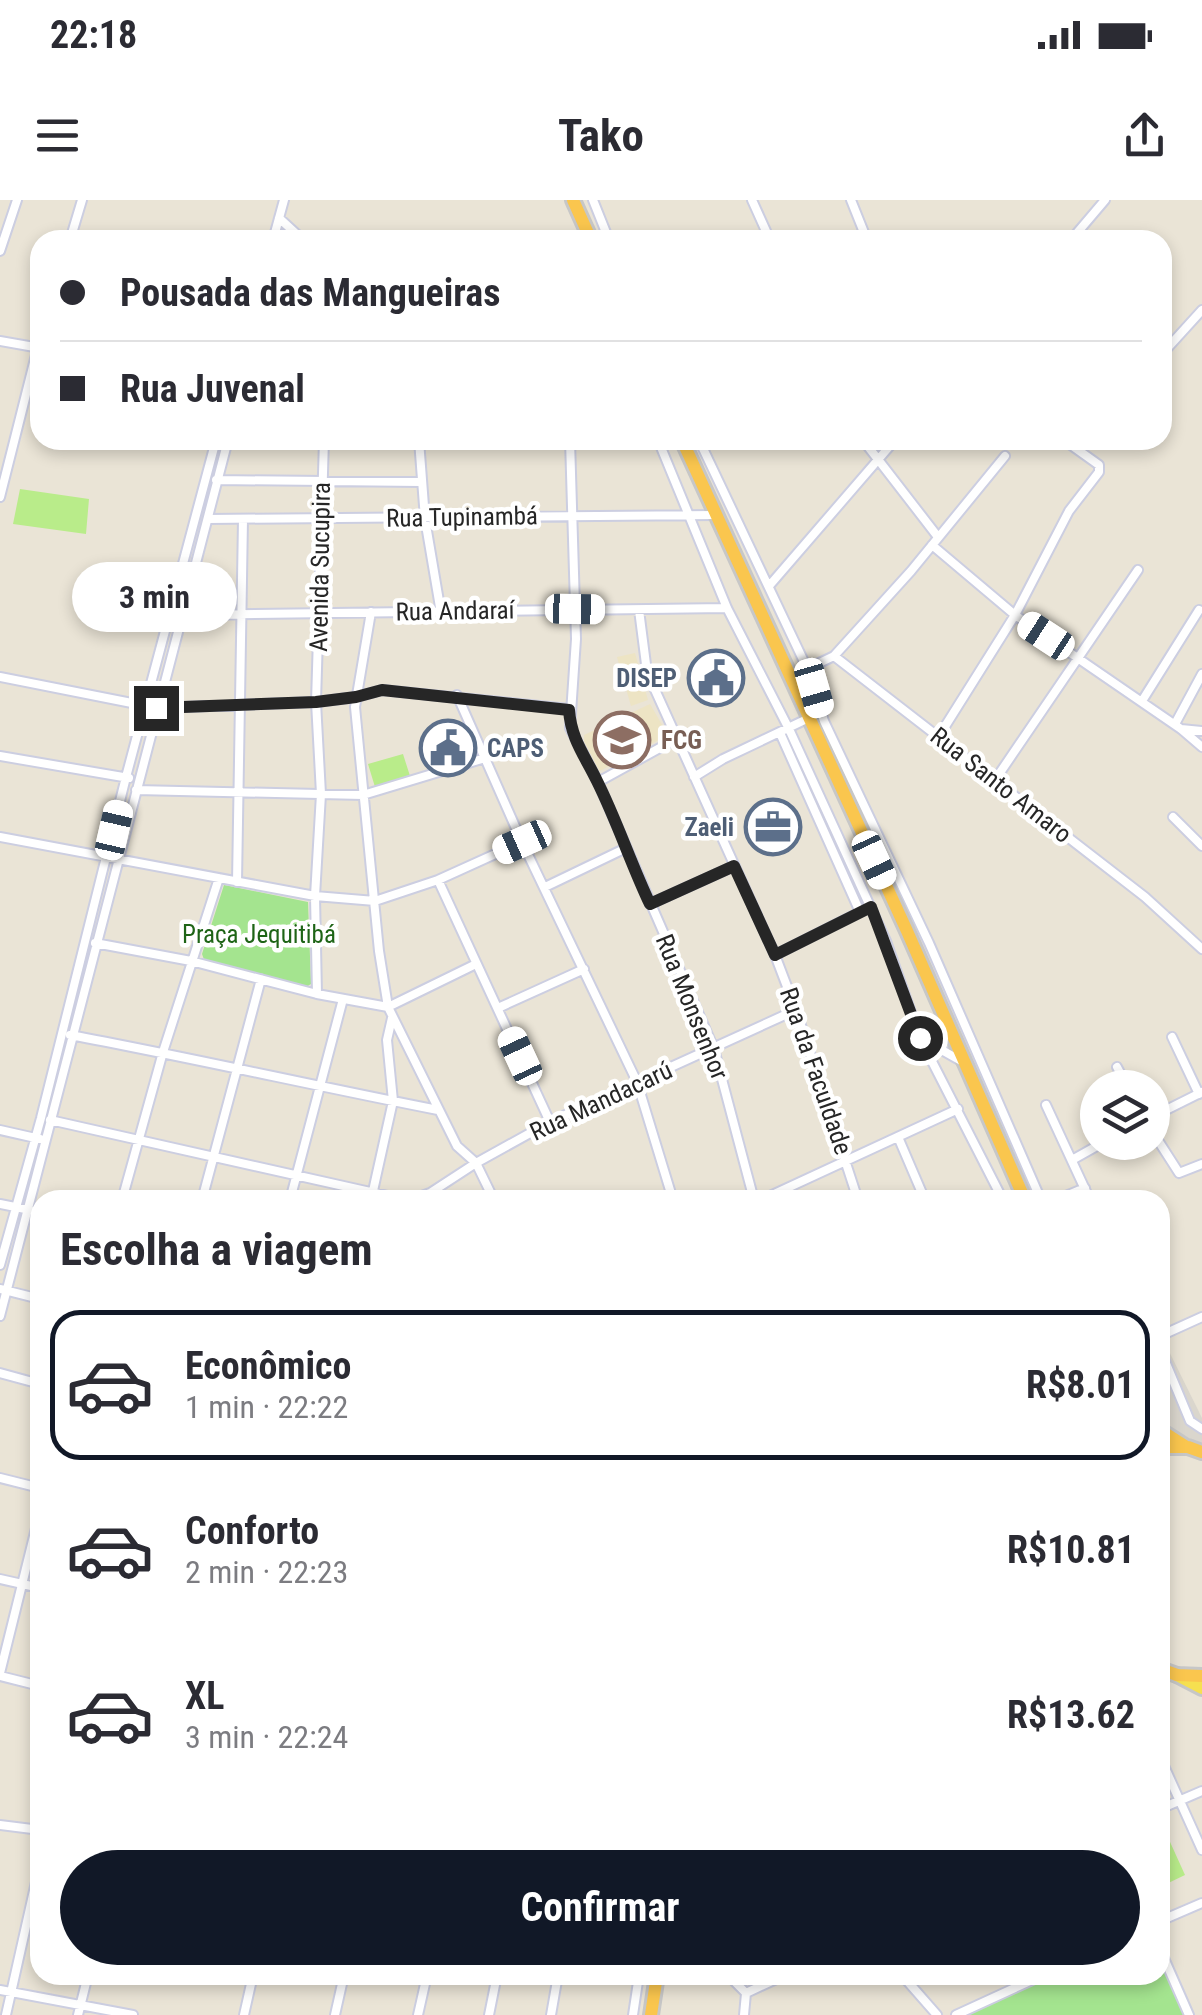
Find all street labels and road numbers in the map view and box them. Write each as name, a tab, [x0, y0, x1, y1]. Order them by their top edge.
street label: Avenida Sucupira	[304, 482, 336, 652]
street label: Rua Tupinambá	[386, 501, 538, 533]
street label: Rua Andaraí	[395, 595, 516, 627]
street label: Rua Santo Amaro	[925, 721, 1077, 849]
street label: Rua Monsenhor	[650, 930, 734, 1084]
street label: Rua da Faculdade	[774, 984, 858, 1158]
street label: Rua Mandacarú	[525, 1055, 677, 1147]

